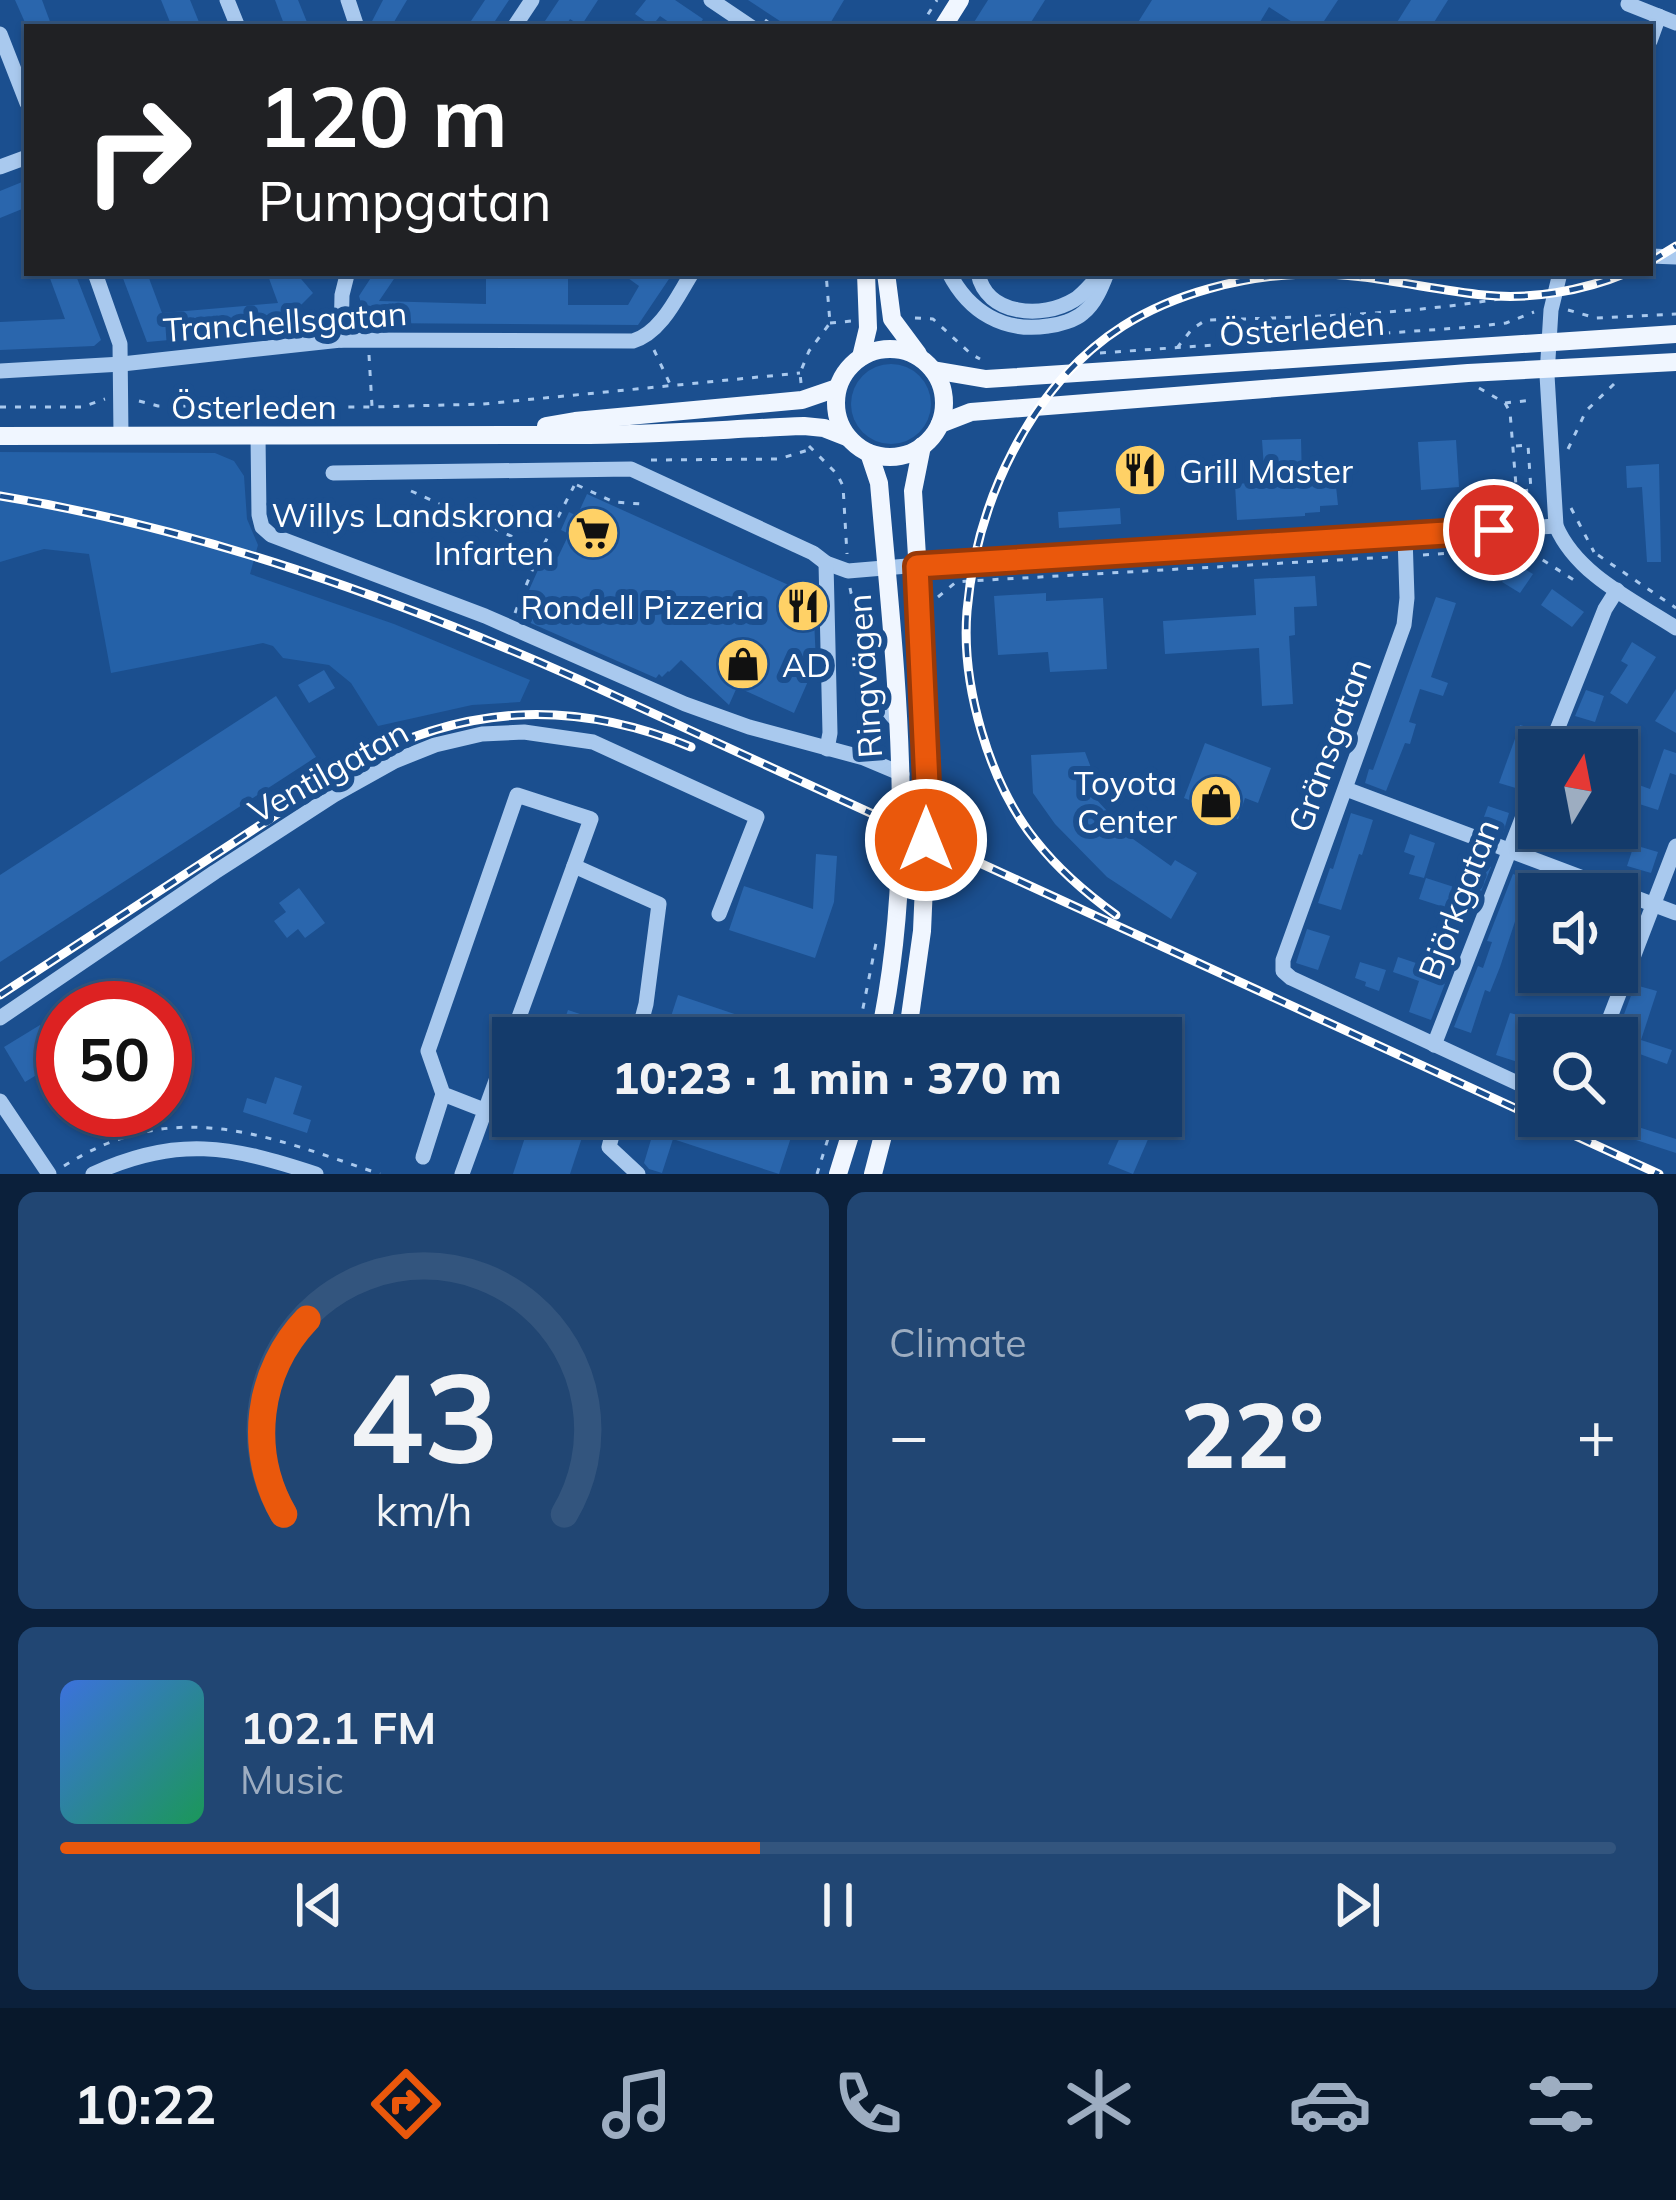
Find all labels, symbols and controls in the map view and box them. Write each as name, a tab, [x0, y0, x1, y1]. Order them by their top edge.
text: 120 m	[258, 63, 508, 168]
icon: right	[60, 72, 216, 228]
text: Pumpgatan	[258, 167, 552, 235]
street label: Tranchellsgatan	[162, 292, 408, 350]
street label: Österleden	[1218, 302, 1386, 354]
street label: Österleden	[171, 386, 337, 427]
restaurant icon: Grill Master	[1112, 442, 1168, 498]
place label: Grill Master	[1179, 450, 1353, 491]
pin	[1443, 479, 1545, 581]
place label: Willys Landskrona Infarten	[272, 494, 554, 573]
icon: arrive	[1461, 497, 1527, 563]
supermarket icon: Willys Landskrona Infarten	[565, 505, 621, 561]
restaurant icon: Rondell Pizzeria	[775, 578, 831, 634]
place label: Rondell Pizzeria	[520, 586, 764, 627]
street label: Ringvägen	[838, 593, 890, 759]
shop icon: AD	[715, 636, 771, 692]
place label: AD	[782, 644, 831, 685]
street label: Gränsgatan	[1279, 652, 1379, 838]
street label: Ventilgatan	[241, 710, 415, 832]
north arrow	[1518, 729, 1638, 849]
map controls	[1518, 729, 1638, 1137]
place label: Toyota Center	[1074, 762, 1177, 841]
shop icon: Toyota Center	[1188, 773, 1244, 829]
position arrow	[863, 777, 989, 903]
street label: Björkgatan	[1409, 813, 1507, 985]
button: sound	[1518, 873, 1638, 993]
speed limit sign: 50	[36, 981, 192, 1137]
button: search	[1518, 1017, 1638, 1137]
text: 10:23 · 1 min · 370 m	[612, 1049, 1062, 1105]
text: Climate	[889, 1318, 1027, 1367]
text: 43	[349, 1338, 498, 1494]
text: 22°	[1181, 1378, 1324, 1491]
text: −	[889, 1393, 929, 1476]
text: +	[1576, 1393, 1616, 1476]
text: km/h	[375, 1482, 472, 1536]
text: 102.1 FM	[240, 1699, 436, 1755]
text: Music	[240, 1755, 344, 1804]
icon: previous	[286, 1872, 352, 1938]
icon: pause	[805, 1872, 871, 1938]
icon: next	[1324, 1872, 1390, 1938]
icon: directions	[364, 2062, 448, 2146]
icon: music	[595, 2062, 679, 2146]
icon: phone	[826, 2062, 910, 2146]
icon: climate	[1057, 2062, 1141, 2146]
icon: car	[1288, 2062, 1372, 2146]
icon: filters	[1519, 2062, 1603, 2146]
text: 10:22	[74, 2070, 217, 2138]

